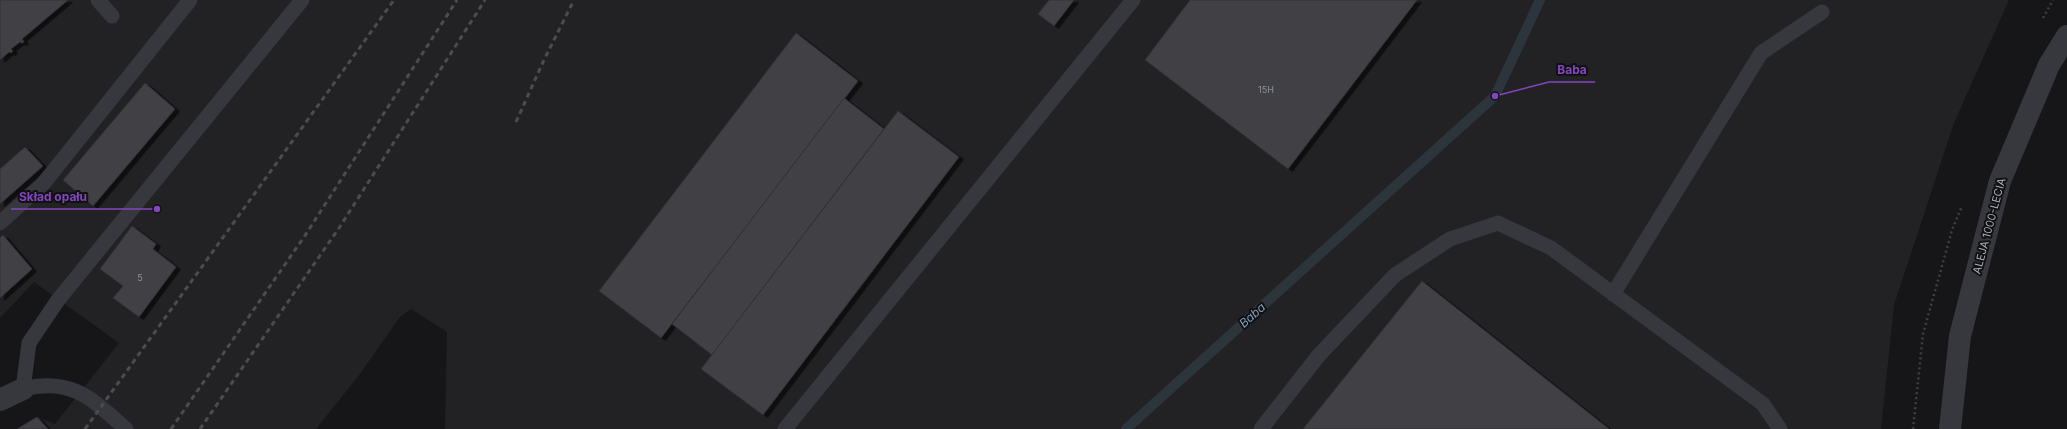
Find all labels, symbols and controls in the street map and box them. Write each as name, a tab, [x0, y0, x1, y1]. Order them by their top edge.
callout: Baba	[1549, 58, 1595, 82]
text: Baba	[1557, 62, 1587, 77]
house number: 15H	[1258, 84, 1274, 95]
street label: ALEJA 1000-LECIA	[1969, 176, 2009, 276]
callout: Skład opału	[11, 185, 95, 209]
text: Skład opału	[19, 189, 87, 204]
house number: 5	[137, 272, 143, 283]
water label: Baba	[1236, 299, 1268, 331]

